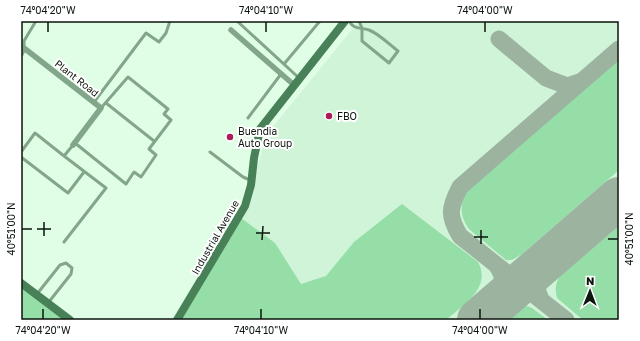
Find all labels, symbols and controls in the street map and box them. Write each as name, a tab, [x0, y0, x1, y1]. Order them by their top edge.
text: 74°04'20"W	[21, 4, 76, 16]
text: 74°04'10"W	[239, 4, 293, 16]
text: 74°04'00"W	[457, 4, 513, 16]
street label: Plant Road	[53, 57, 101, 99]
place label: FBO	[337, 110, 357, 122]
marker: FBO	[324, 111, 334, 121]
place label: Buendia Auto Group	[238, 125, 292, 149]
marker: Buendia Auto Group	[225, 132, 235, 142]
street label: Industrial Avenue	[189, 197, 241, 276]
text: 40°51'00"N	[5, 203, 17, 255]
text: 40°51'00"N	[623, 213, 635, 265]
north arrow	[570, 271, 610, 311]
text: N	[586, 274, 594, 287]
text: 74°04'20"W	[16, 324, 71, 336]
text: 74°04'10"W	[234, 324, 288, 336]
text: 74°04'00"W	[452, 324, 508, 336]

